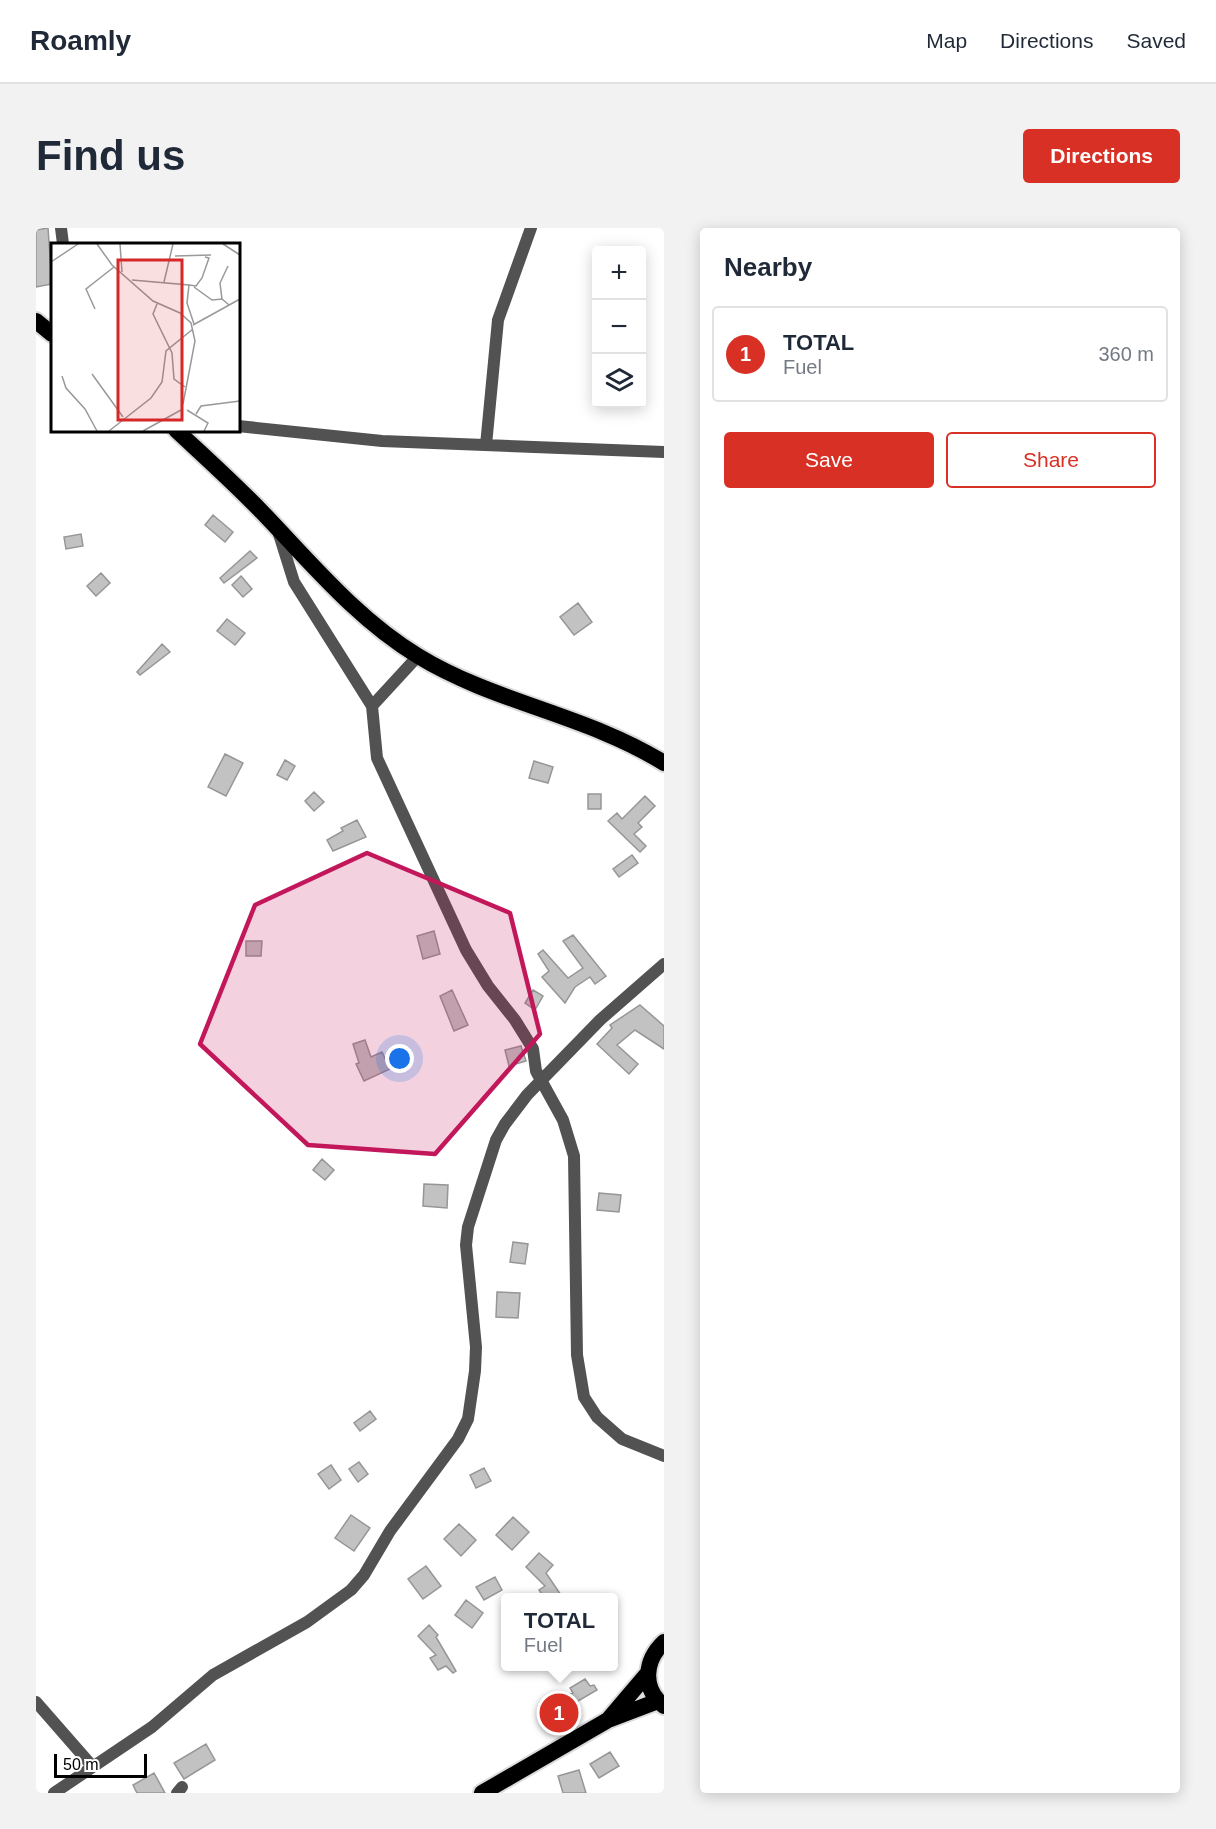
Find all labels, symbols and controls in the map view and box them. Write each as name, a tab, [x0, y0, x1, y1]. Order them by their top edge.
text: Roamly	[30, 25, 131, 56]
text: Map	[926, 29, 967, 52]
text: Directions	[1000, 29, 1093, 52]
text: Saved	[1126, 29, 1186, 52]
button: Directions	[1023, 129, 1180, 183]
text: Find us	[36, 132, 185, 179]
inset map	[51, 243, 240, 432]
map controls	[592, 246, 646, 408]
button: +	[592, 246, 646, 300]
text: Nearby	[724, 252, 812, 282]
button: −	[592, 300, 646, 354]
text: TOTAL	[783, 330, 854, 355]
text: 1	[740, 343, 751, 365]
text: 360 m	[1098, 343, 1154, 365]
button: layers	[592, 354, 646, 408]
text: Fuel	[783, 356, 822, 378]
button: Save	[724, 432, 934, 488]
button: Share	[946, 432, 1156, 488]
your location	[385, 1044, 414, 1073]
popup	[501, 1593, 618, 1671]
text: TOTAL	[524, 1608, 595, 1633]
text: Fuel	[524, 1634, 563, 1656]
pin: 1	[540, 1690, 578, 1736]
scale bar	[54, 1751, 147, 1778]
text: 50 m	[63, 1756, 99, 1773]

